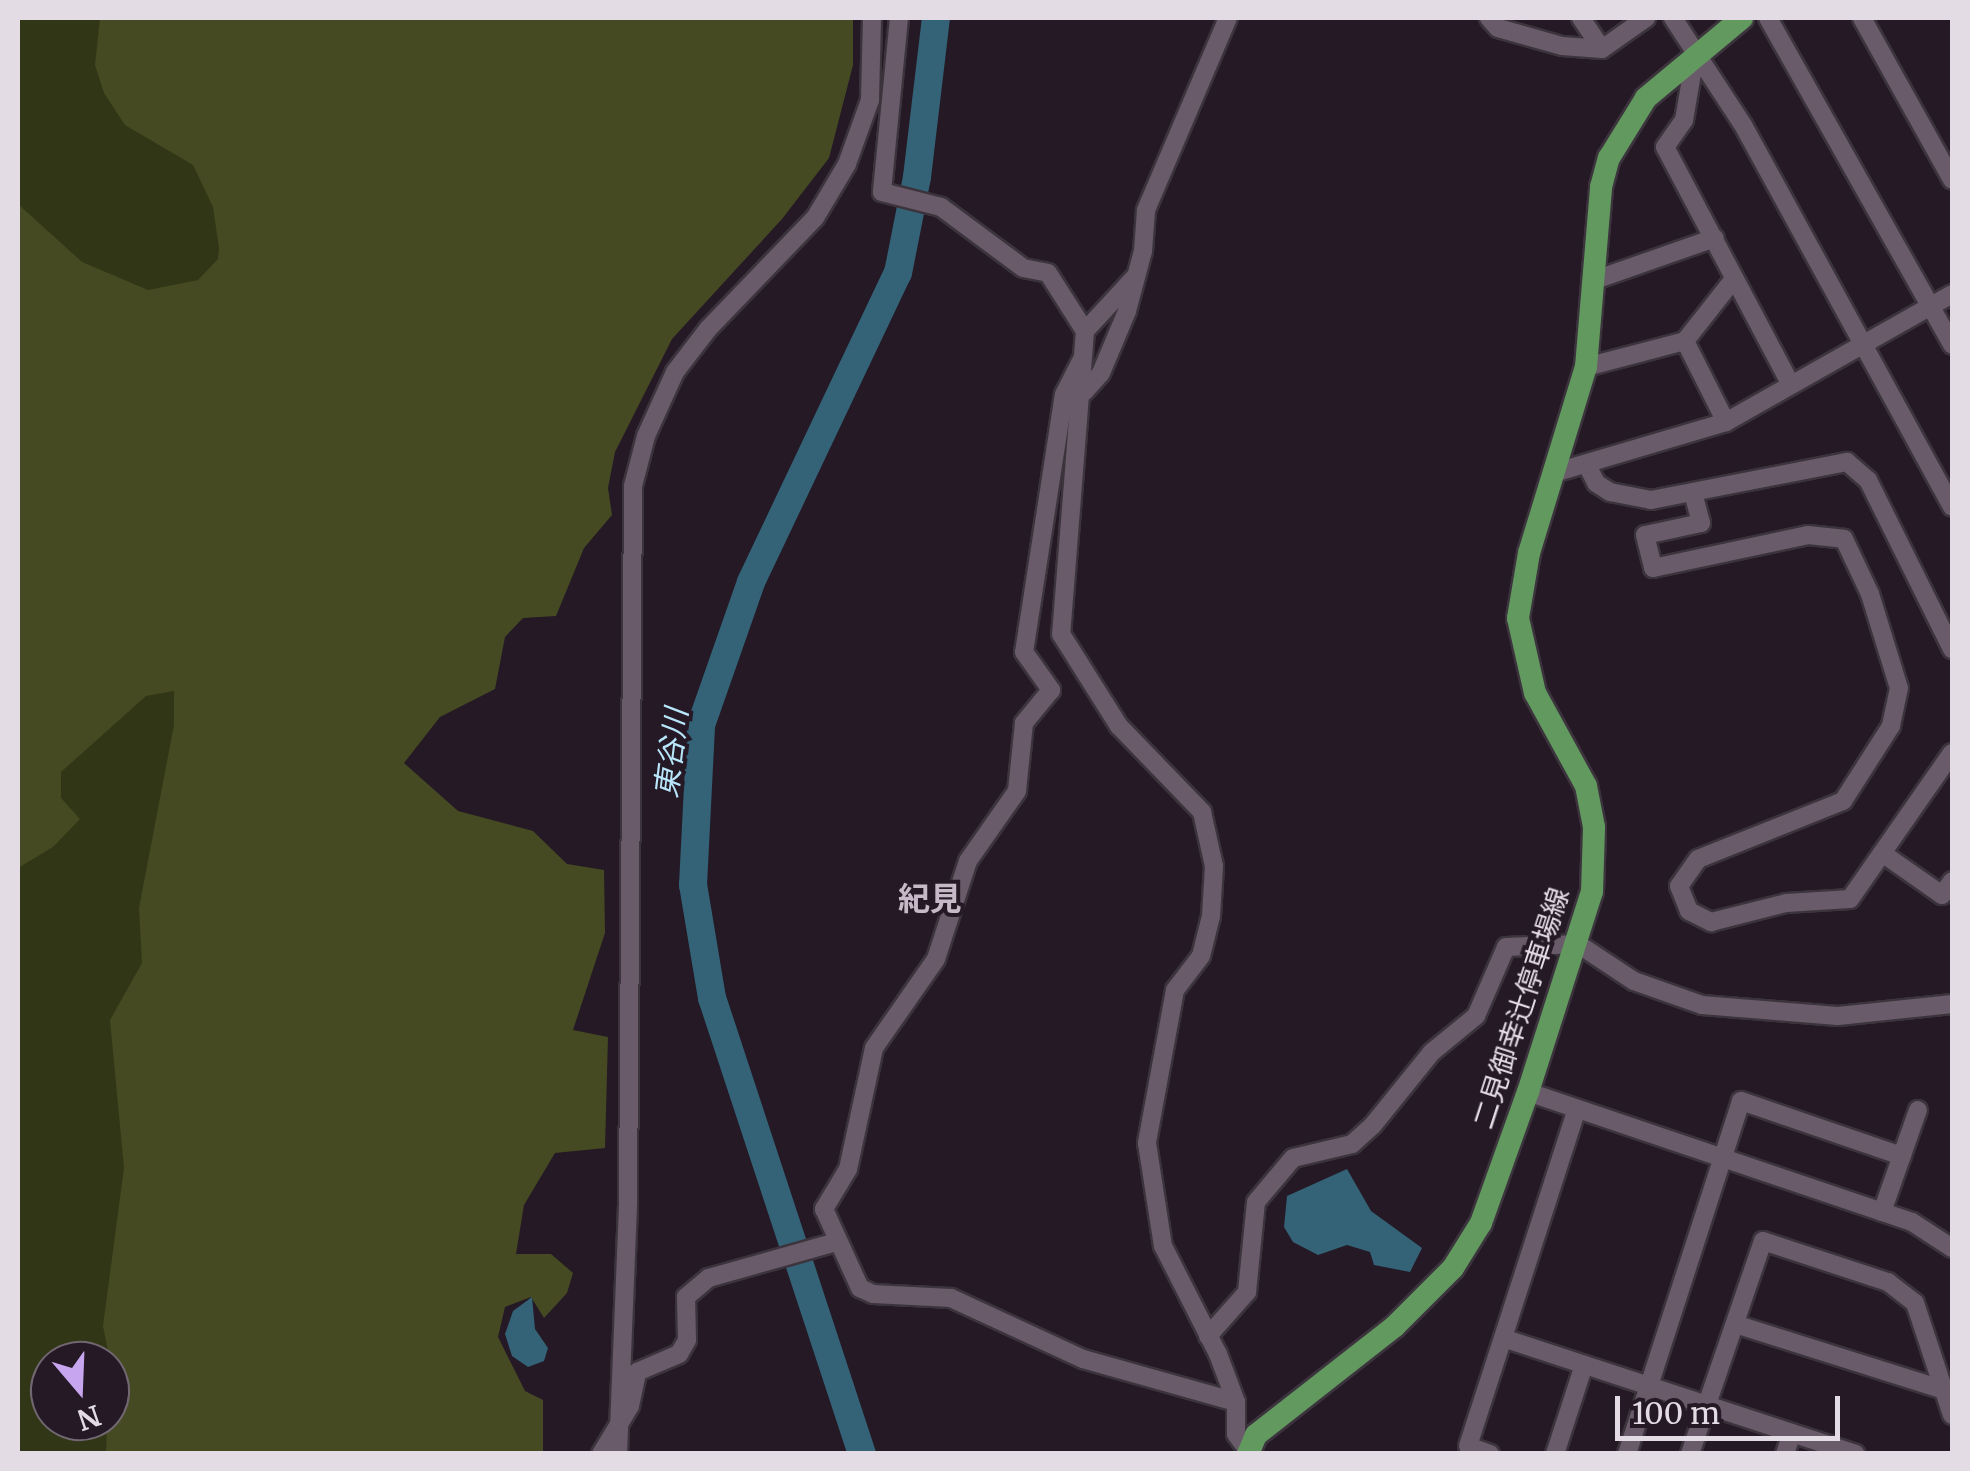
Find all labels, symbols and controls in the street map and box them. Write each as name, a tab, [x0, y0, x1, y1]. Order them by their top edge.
water label: 東谷川	[648, 706, 694, 800]
district label: 紀見	[898, 880, 962, 918]
street label: 二見御幸辻停車場線	[1466, 883, 1576, 1133]
north arrow	[30, 1341, 130, 1441]
scale bar	[1620, 1376, 1845, 1438]
text: 100 m	[1632, 1394, 1720, 1432]
text: N	[73, 1397, 105, 1438]

